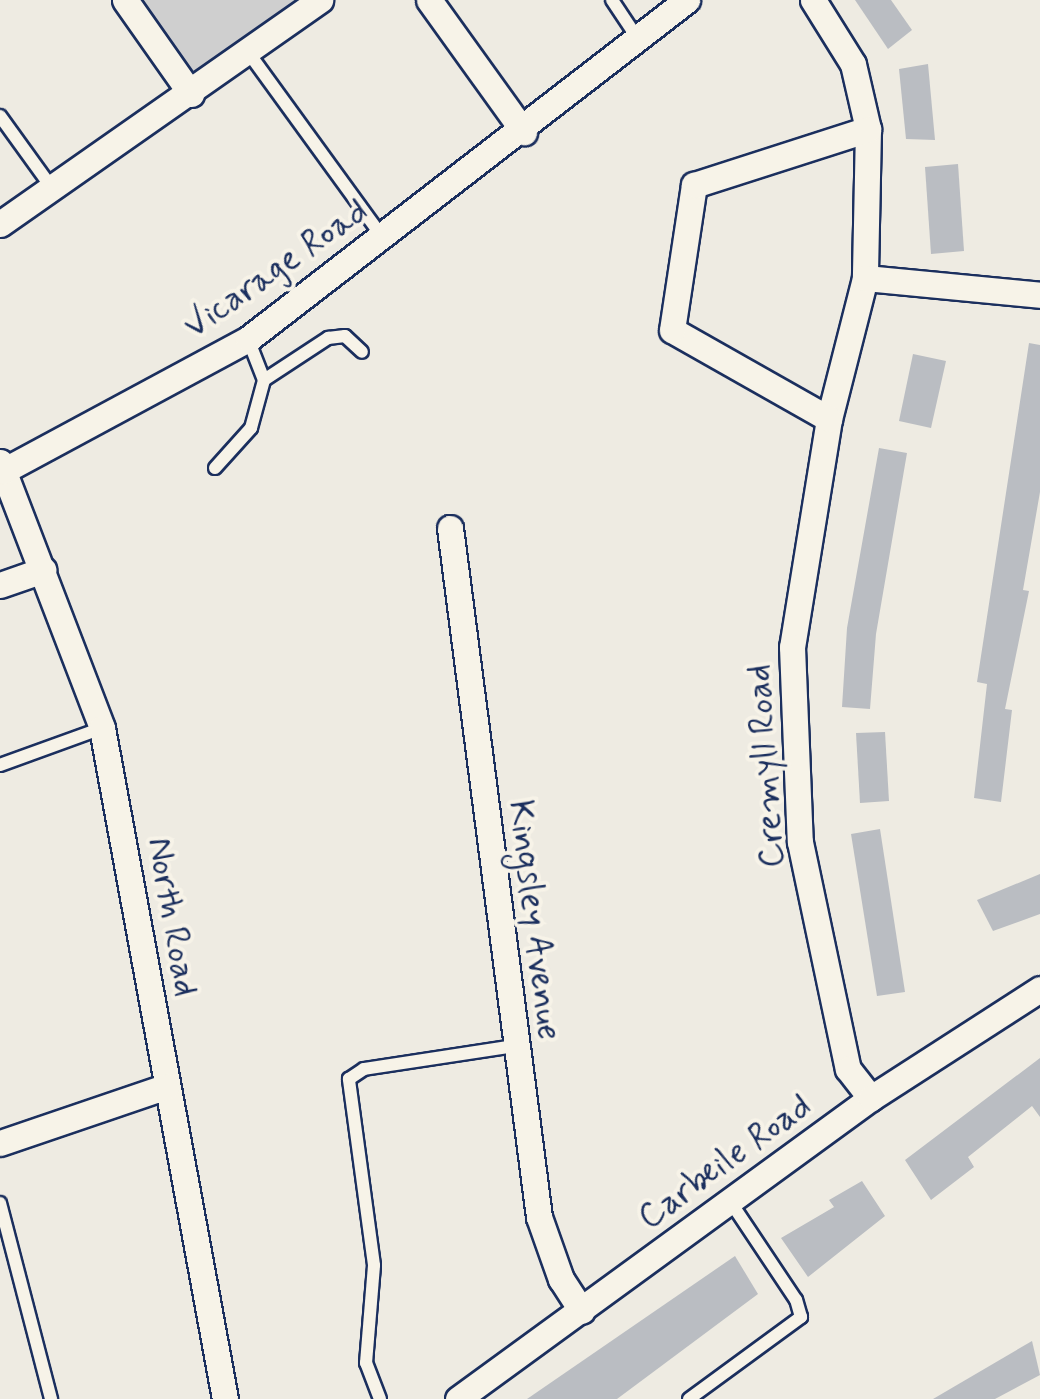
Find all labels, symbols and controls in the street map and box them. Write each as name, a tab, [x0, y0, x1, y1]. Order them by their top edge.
street label: Vicarage Road	[177, 191, 375, 347]
street label: Cremyll Road	[738, 663, 794, 869]
street label: Kingsley Avenue	[498, 795, 570, 1045]
street label: North Road	[137, 834, 207, 1000]
street label: Carbeile Road	[630, 1085, 820, 1239]

